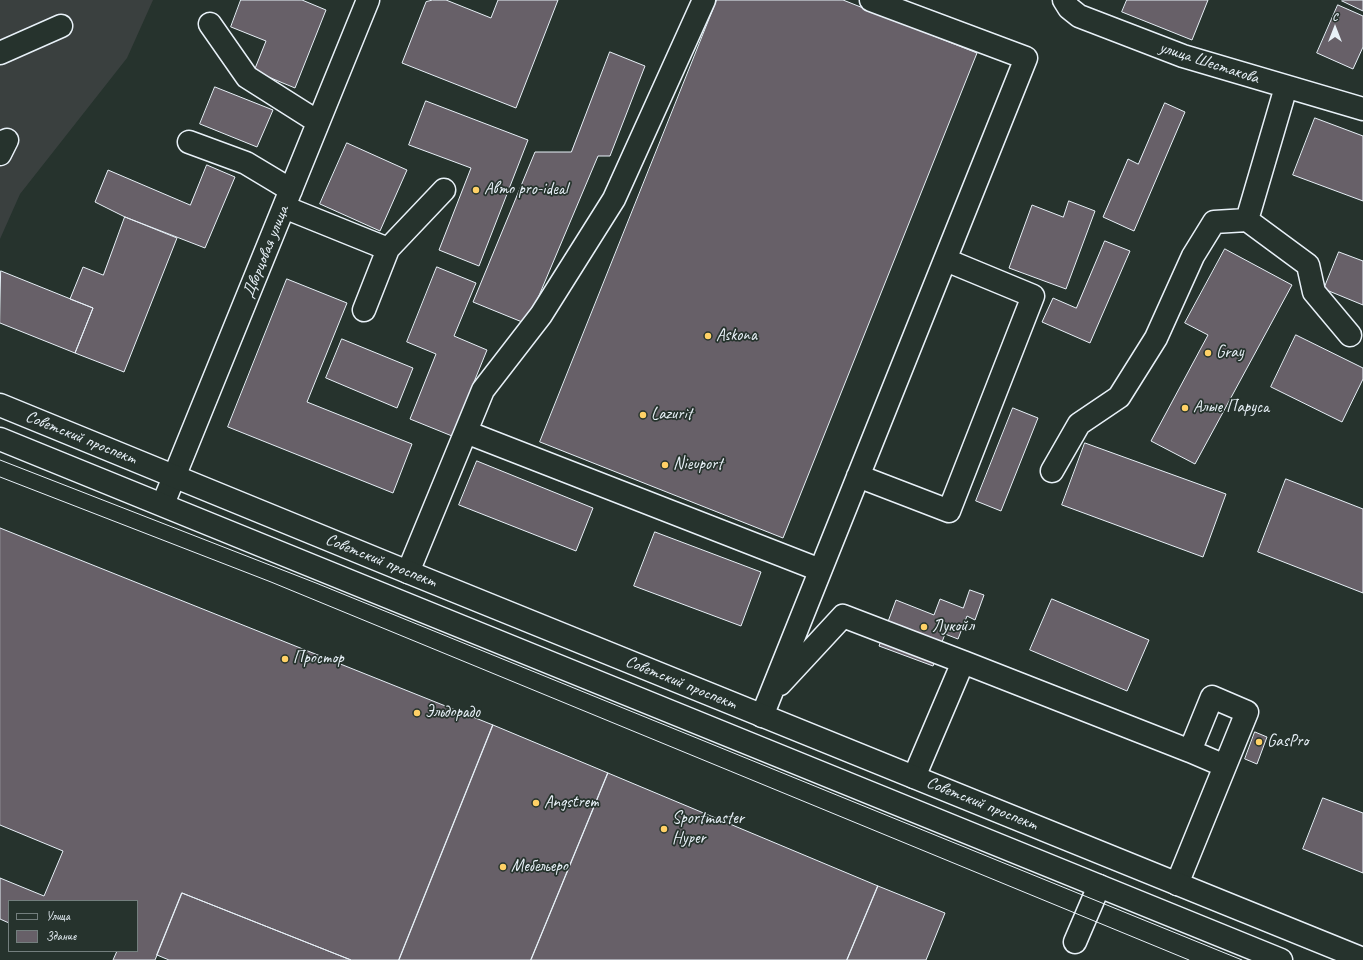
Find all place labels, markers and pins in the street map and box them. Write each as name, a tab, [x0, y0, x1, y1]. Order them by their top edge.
place label: Авто pro-ideal	[484, 180, 568, 200]
marker: Авто pro-ideal	[471, 185, 481, 195]
place label: Askona	[716, 326, 757, 346]
marker: Askona	[703, 331, 713, 341]
place label: Gray	[1216, 343, 1244, 363]
marker: Gray	[1203, 348, 1213, 358]
place label: Алые Паруса	[1193, 398, 1269, 418]
marker: Алые Паруса	[1180, 403, 1190, 413]
place label: Lazurit	[651, 405, 692, 425]
marker: Lazurit	[638, 410, 648, 420]
place label: Nieuport	[673, 455, 723, 475]
marker: Nieuport	[660, 460, 670, 470]
place label: Лукойл	[932, 617, 974, 637]
marker: Лукойл	[919, 622, 929, 632]
place label: Простор	[293, 649, 344, 669]
marker: Простор	[280, 654, 290, 664]
place label: Эльдорадо	[425, 703, 480, 723]
marker: Эльдорадо	[412, 708, 422, 718]
place label: GasPro	[1267, 732, 1308, 752]
marker: GasPro	[1254, 737, 1264, 747]
place label: Angstrem	[544, 793, 599, 813]
marker: Angstrem	[531, 798, 541, 808]
place label: Sportmaster Hyper	[672, 809, 744, 849]
marker: Sportmaster Hyper	[659, 824, 669, 834]
place label: Мебельеро	[511, 857, 568, 877]
marker: Мебельеро	[498, 862, 508, 872]

